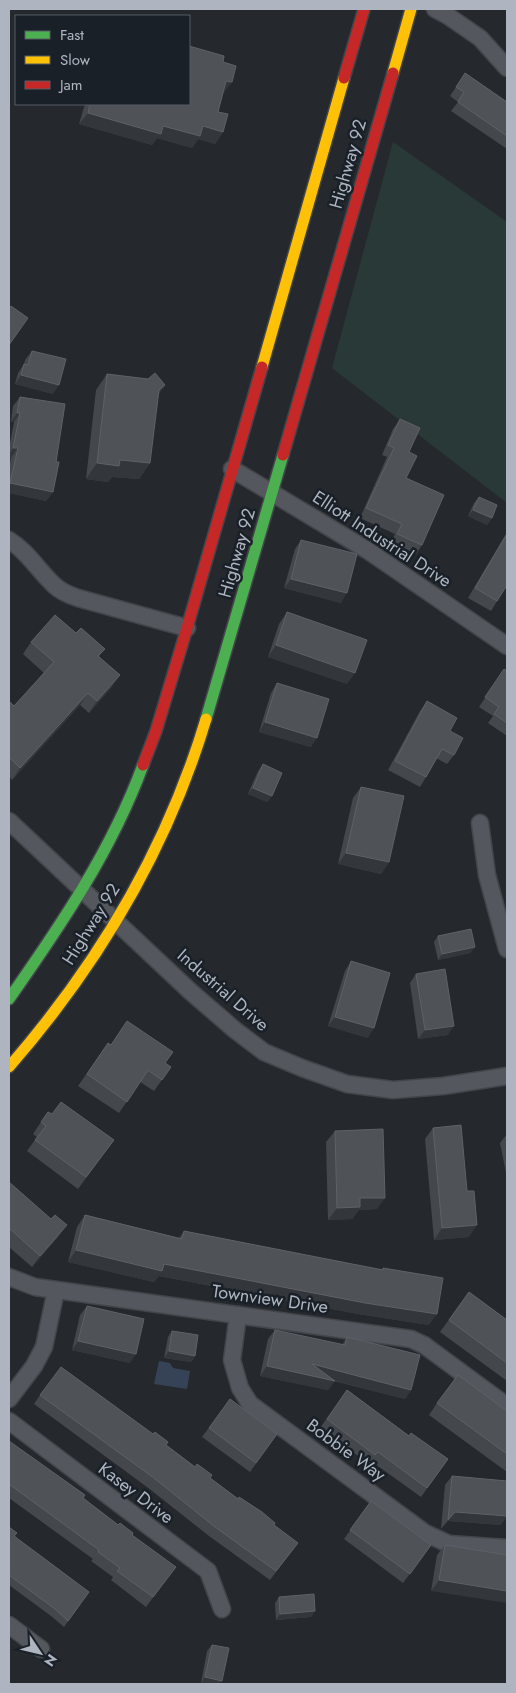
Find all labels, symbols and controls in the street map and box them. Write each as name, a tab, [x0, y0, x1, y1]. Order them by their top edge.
legend	[15, 15, 190, 105]
text: Fast	[60, 24, 84, 46]
text: Slow	[60, 49, 91, 71]
text: Jam	[58, 74, 83, 96]
street label: Highway 92	[323, 116, 373, 212]
street label: Elliott Industrial Drive	[307, 484, 457, 594]
street label: Highway 92	[212, 505, 262, 601]
street label: Highway 92	[56, 878, 126, 970]
street label: Industrial Drive	[171, 943, 275, 1037]
street label: Townview Drive	[210, 1278, 330, 1320]
street label: Bobbie Way	[301, 1412, 391, 1488]
street label: Kasey Drive	[93, 1456, 179, 1530]
north arrow	[15, 1628, 65, 1678]
text: N	[39, 1650, 62, 1671]

